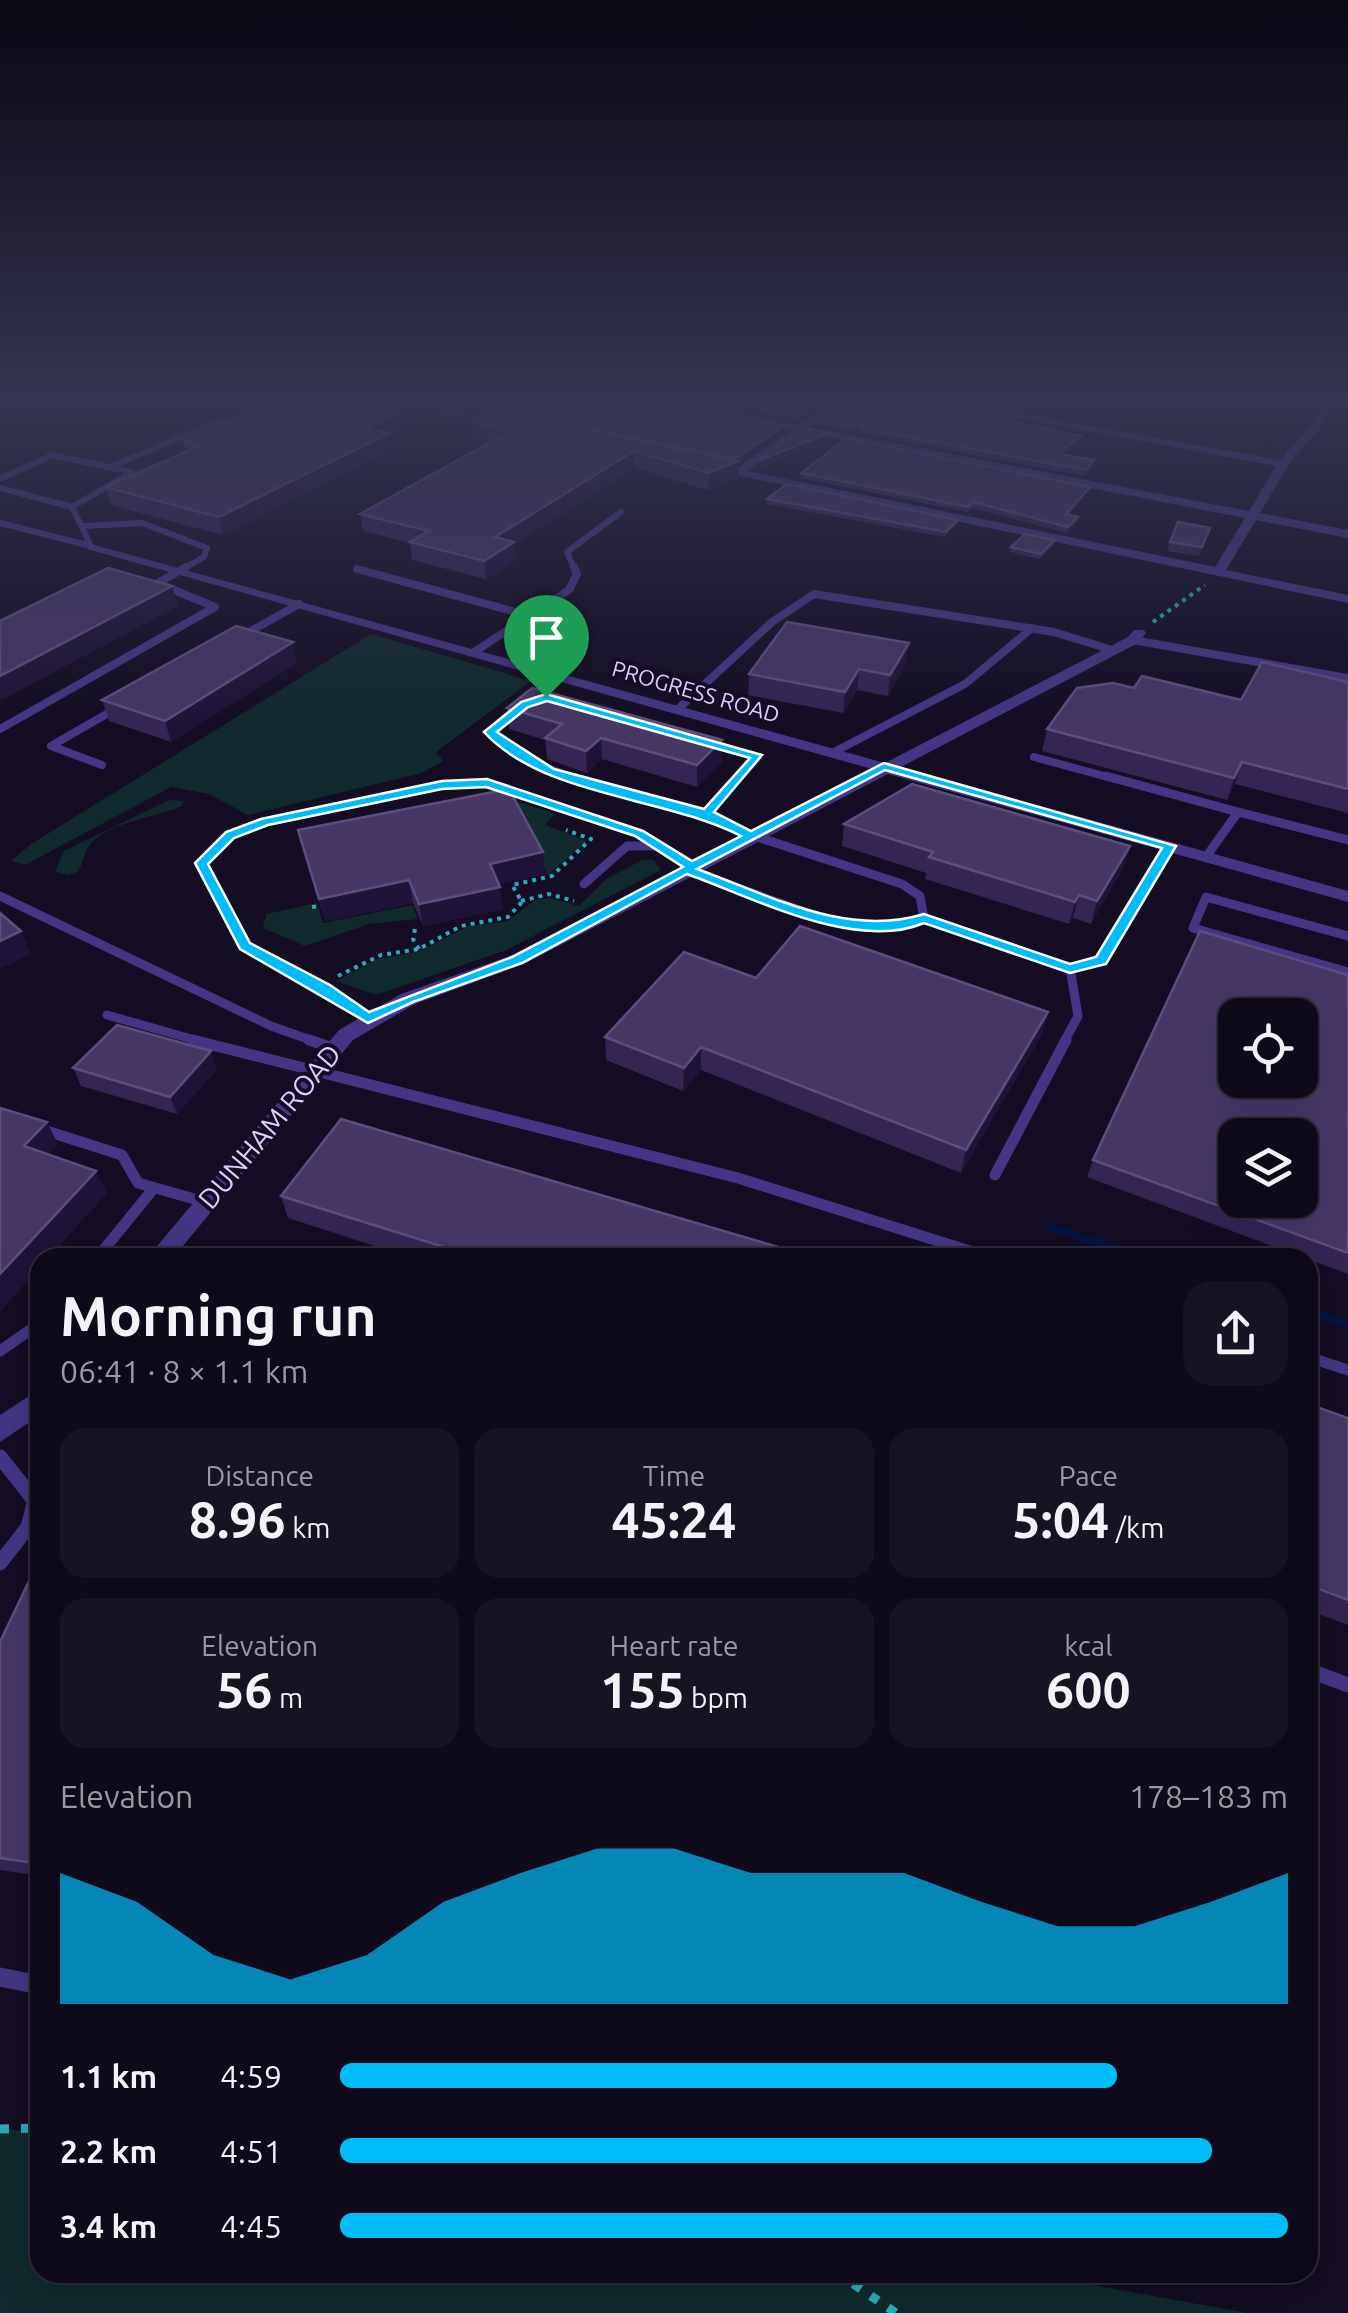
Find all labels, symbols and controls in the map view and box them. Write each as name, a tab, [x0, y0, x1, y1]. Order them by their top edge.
pin	[504, 595, 589, 698]
icon: arrive	[519, 610, 574, 665]
street label: PROGRESS ROAD	[609, 655, 783, 727]
map controls	[1218, 998, 1318, 1218]
button: locate	[1218, 998, 1318, 1098]
street label: DUNHAM ROAD	[192, 1038, 346, 1214]
button: layers	[1218, 1118, 1318, 1218]
button: share	[1183, 1281, 1288, 1386]
text: Morning run	[60, 1285, 377, 1346]
text: 06:41 · 8 × 1.1 km	[60, 1353, 308, 1389]
text: Distance	[205, 1460, 314, 1491]
text: Time	[643, 1460, 705, 1491]
text: Pace	[1059, 1460, 1118, 1491]
text: 8.96	[189, 1491, 286, 1547]
text: 45:24	[611, 1491, 737, 1547]
text: 5:04	[1012, 1491, 1109, 1547]
text: km	[286, 1512, 330, 1543]
text: /km	[1109, 1512, 1164, 1543]
text: Elevation	[201, 1630, 318, 1661]
text: Heart rate	[610, 1630, 738, 1661]
text: kcal	[1064, 1630, 1113, 1661]
text: 56	[216, 1661, 273, 1717]
text: 155	[600, 1661, 685, 1717]
text: 600	[1046, 1661, 1131, 1717]
text: m	[273, 1682, 303, 1713]
text: bpm	[685, 1682, 748, 1713]
text: Elevation	[60, 1778, 193, 1814]
text: 178–183 m	[1129, 1778, 1288, 1814]
text: 1.1 km	[60, 2058, 157, 2094]
text: 4:59	[220, 2058, 282, 2094]
text: 2.2 km	[60, 2133, 157, 2169]
text: 4:51	[220, 2133, 282, 2169]
text: 3.4 km	[60, 2208, 157, 2244]
text: 4:45	[220, 2208, 282, 2244]

